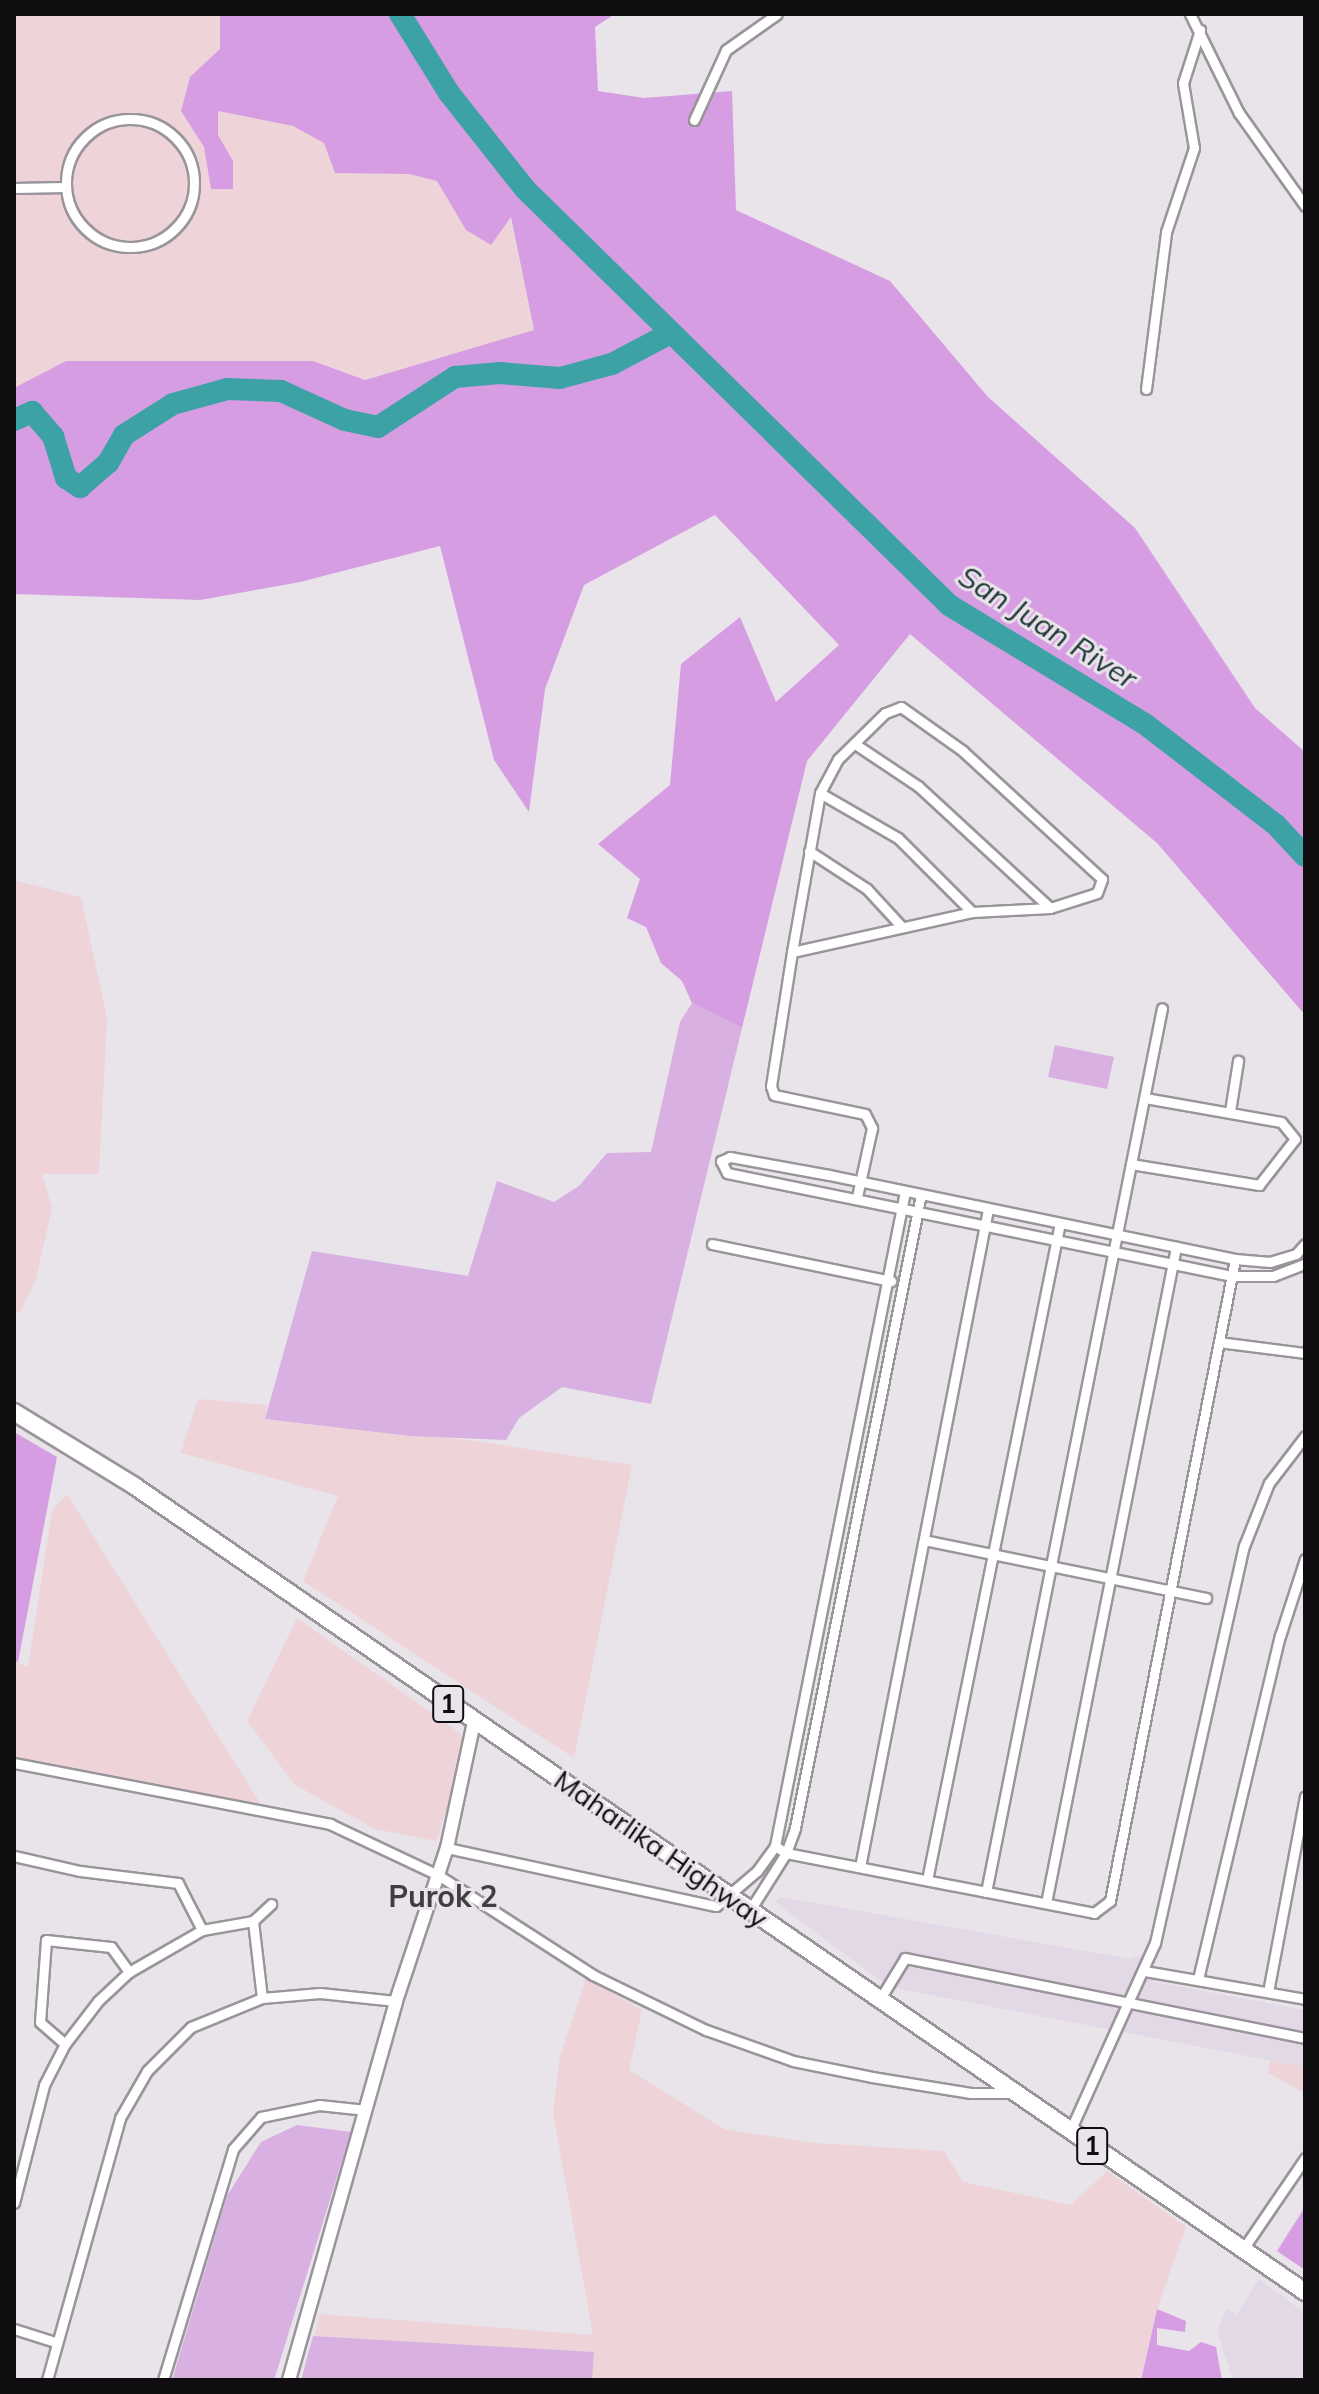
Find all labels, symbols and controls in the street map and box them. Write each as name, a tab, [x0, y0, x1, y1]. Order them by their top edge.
water label: San Juan River	[952, 558, 1144, 696]
road number: 1	[432, 1682, 464, 1726]
street label: Maharlika Highway	[548, 1763, 774, 1935]
district label: Purok 2	[388, 1878, 498, 1914]
road number: 1	[1076, 2124, 1108, 2168]

